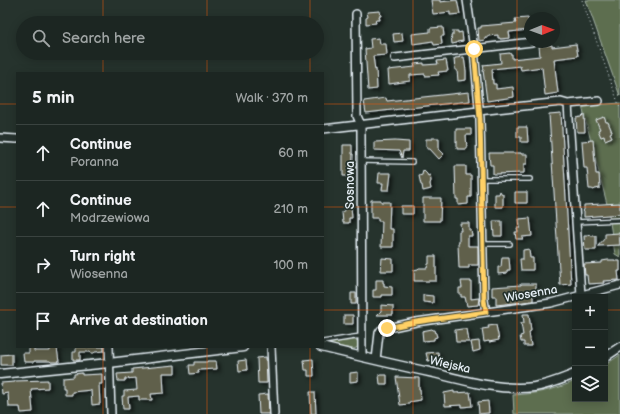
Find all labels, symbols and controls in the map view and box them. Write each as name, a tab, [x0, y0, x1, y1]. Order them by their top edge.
north arrow	[524, 12, 560, 48]
search box	[16, 16, 324, 60]
icon: search	[30, 27, 52, 49]
text: Search here	[62, 29, 145, 48]
route start	[465, 40, 483, 58]
text: 5 min	[32, 88, 75, 108]
text: Walk · 370 m	[235, 90, 308, 106]
text: Continue	[70, 135, 132, 154]
icon: ahead	[32, 142, 54, 164]
text: 60 m	[278, 145, 308, 161]
text: Poranna	[70, 154, 119, 170]
street label: Sosnowa	[343, 161, 358, 209]
text: Continue	[70, 191, 132, 210]
icon: ahead	[32, 198, 54, 220]
text: 210 m	[274, 201, 308, 217]
text: Modrzewiowa	[70, 210, 150, 226]
text: Turn right	[70, 247, 135, 266]
icon: right	[32, 254, 54, 276]
text: 100 m	[273, 257, 308, 273]
text: Wiosenna	[70, 266, 128, 282]
street label: Wiosenna	[503, 282, 559, 306]
map controls	[572, 294, 608, 402]
button: +	[572, 294, 608, 330]
icon: arrive	[32, 310, 54, 332]
text: Arrive at destination	[70, 311, 208, 330]
route end	[378, 319, 396, 337]
button: −	[572, 330, 608, 366]
street label: Wiejska	[428, 353, 472, 377]
button: layers	[572, 366, 608, 402]

